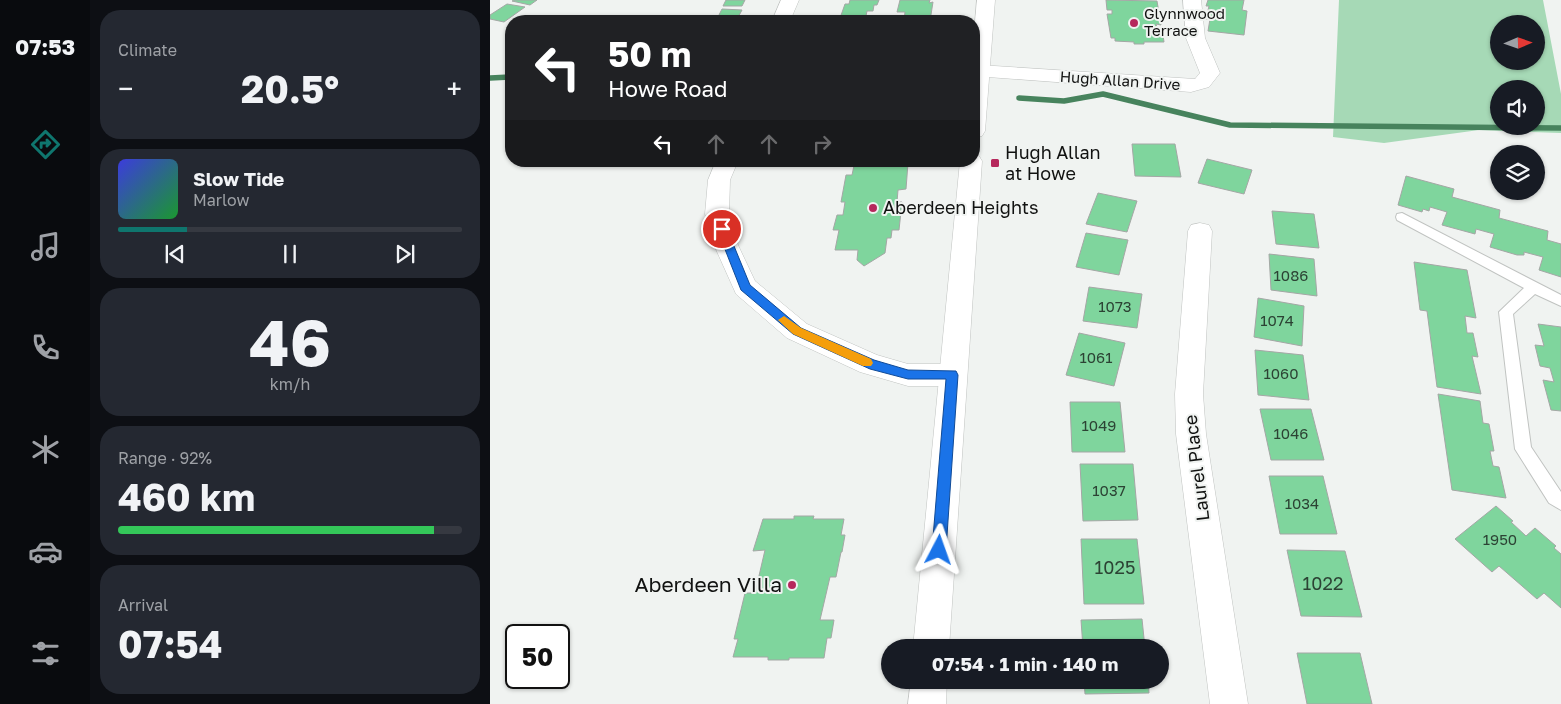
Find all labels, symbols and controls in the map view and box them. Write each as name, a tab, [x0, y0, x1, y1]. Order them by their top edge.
place label: Glynnwood Terrace	[1144, 4, 1225, 39]
north arrow	[1490, 15, 1545, 70]
map controls	[1490, 15, 1545, 200]
marker: Glynnwood Terrace	[1128, 17, 1140, 29]
text: 07:53	[15, 33, 75, 60]
text: 50 m	[608, 33, 691, 75]
icon: left	[525, 35, 590, 100]
text: Climate	[118, 40, 177, 60]
text: 20.5°	[241, 66, 339, 111]
street label: Hugh Allan Drive	[1059, 67, 1181, 93]
text: −	[118, 72, 133, 105]
text: +	[447, 72, 462, 105]
text: Howe Road	[608, 75, 727, 102]
button: sound	[1490, 80, 1545, 135]
icon: directions	[28, 127, 63, 162]
icon: left	[649, 130, 677, 158]
icon: ahead	[702, 130, 730, 158]
icon: ahead	[755, 130, 783, 158]
icon: right	[808, 130, 836, 158]
place label: Hugh Allan at Howe	[1005, 141, 1101, 184]
button: layers	[1490, 145, 1545, 200]
marker: Hugh Allan at Howe	[989, 157, 1001, 169]
text: Slow Tide	[193, 167, 284, 190]
text: Marlow	[193, 190, 249, 210]
place label: Aberdeen Heights	[883, 196, 1039, 218]
marker: Aberdeen Heights	[867, 202, 879, 214]
pin	[701, 208, 743, 250]
icon: arrive	[708, 215, 736, 243]
icon: music	[28, 229, 63, 264]
icon: previous	[161, 240, 189, 268]
icon: pause	[276, 240, 304, 268]
icon: next	[391, 240, 419, 268]
house number: 1086	[1274, 266, 1308, 284]
house number: 1073	[1098, 297, 1132, 315]
text: 46	[249, 302, 331, 380]
house number: 1074	[1260, 311, 1294, 329]
icon: phone	[28, 330, 63, 365]
house number: 1061	[1080, 348, 1112, 366]
house number: 1060	[1264, 364, 1298, 382]
text: km/h	[270, 374, 310, 394]
street label: Laurel Place	[1179, 414, 1213, 523]
house number: 1049	[1082, 416, 1116, 434]
house number: 1046	[1274, 424, 1308, 442]
icon: climate	[28, 432, 63, 467]
text: Range · 92%	[118, 448, 212, 468]
text: 460 km	[118, 474, 255, 519]
house number: 1037	[1092, 481, 1126, 499]
house number: 1034	[1285, 494, 1319, 512]
position arrow	[912, 523, 964, 575]
house number: 1950	[1483, 530, 1517, 548]
icon: car	[28, 534, 63, 569]
house number: 1025	[1095, 556, 1135, 578]
place label: Aberdeen Villa	[634, 571, 782, 597]
house number: 1022	[1303, 572, 1343, 594]
marker: Aberdeen Villa	[786, 579, 798, 591]
text: Arrival	[118, 595, 168, 615]
text: 07:54	[118, 621, 223, 666]
speed limit sign: 50	[505, 624, 570, 689]
icon: filters	[28, 636, 63, 671]
text: 07:54 · 1 min · 140 m	[932, 652, 1118, 675]

